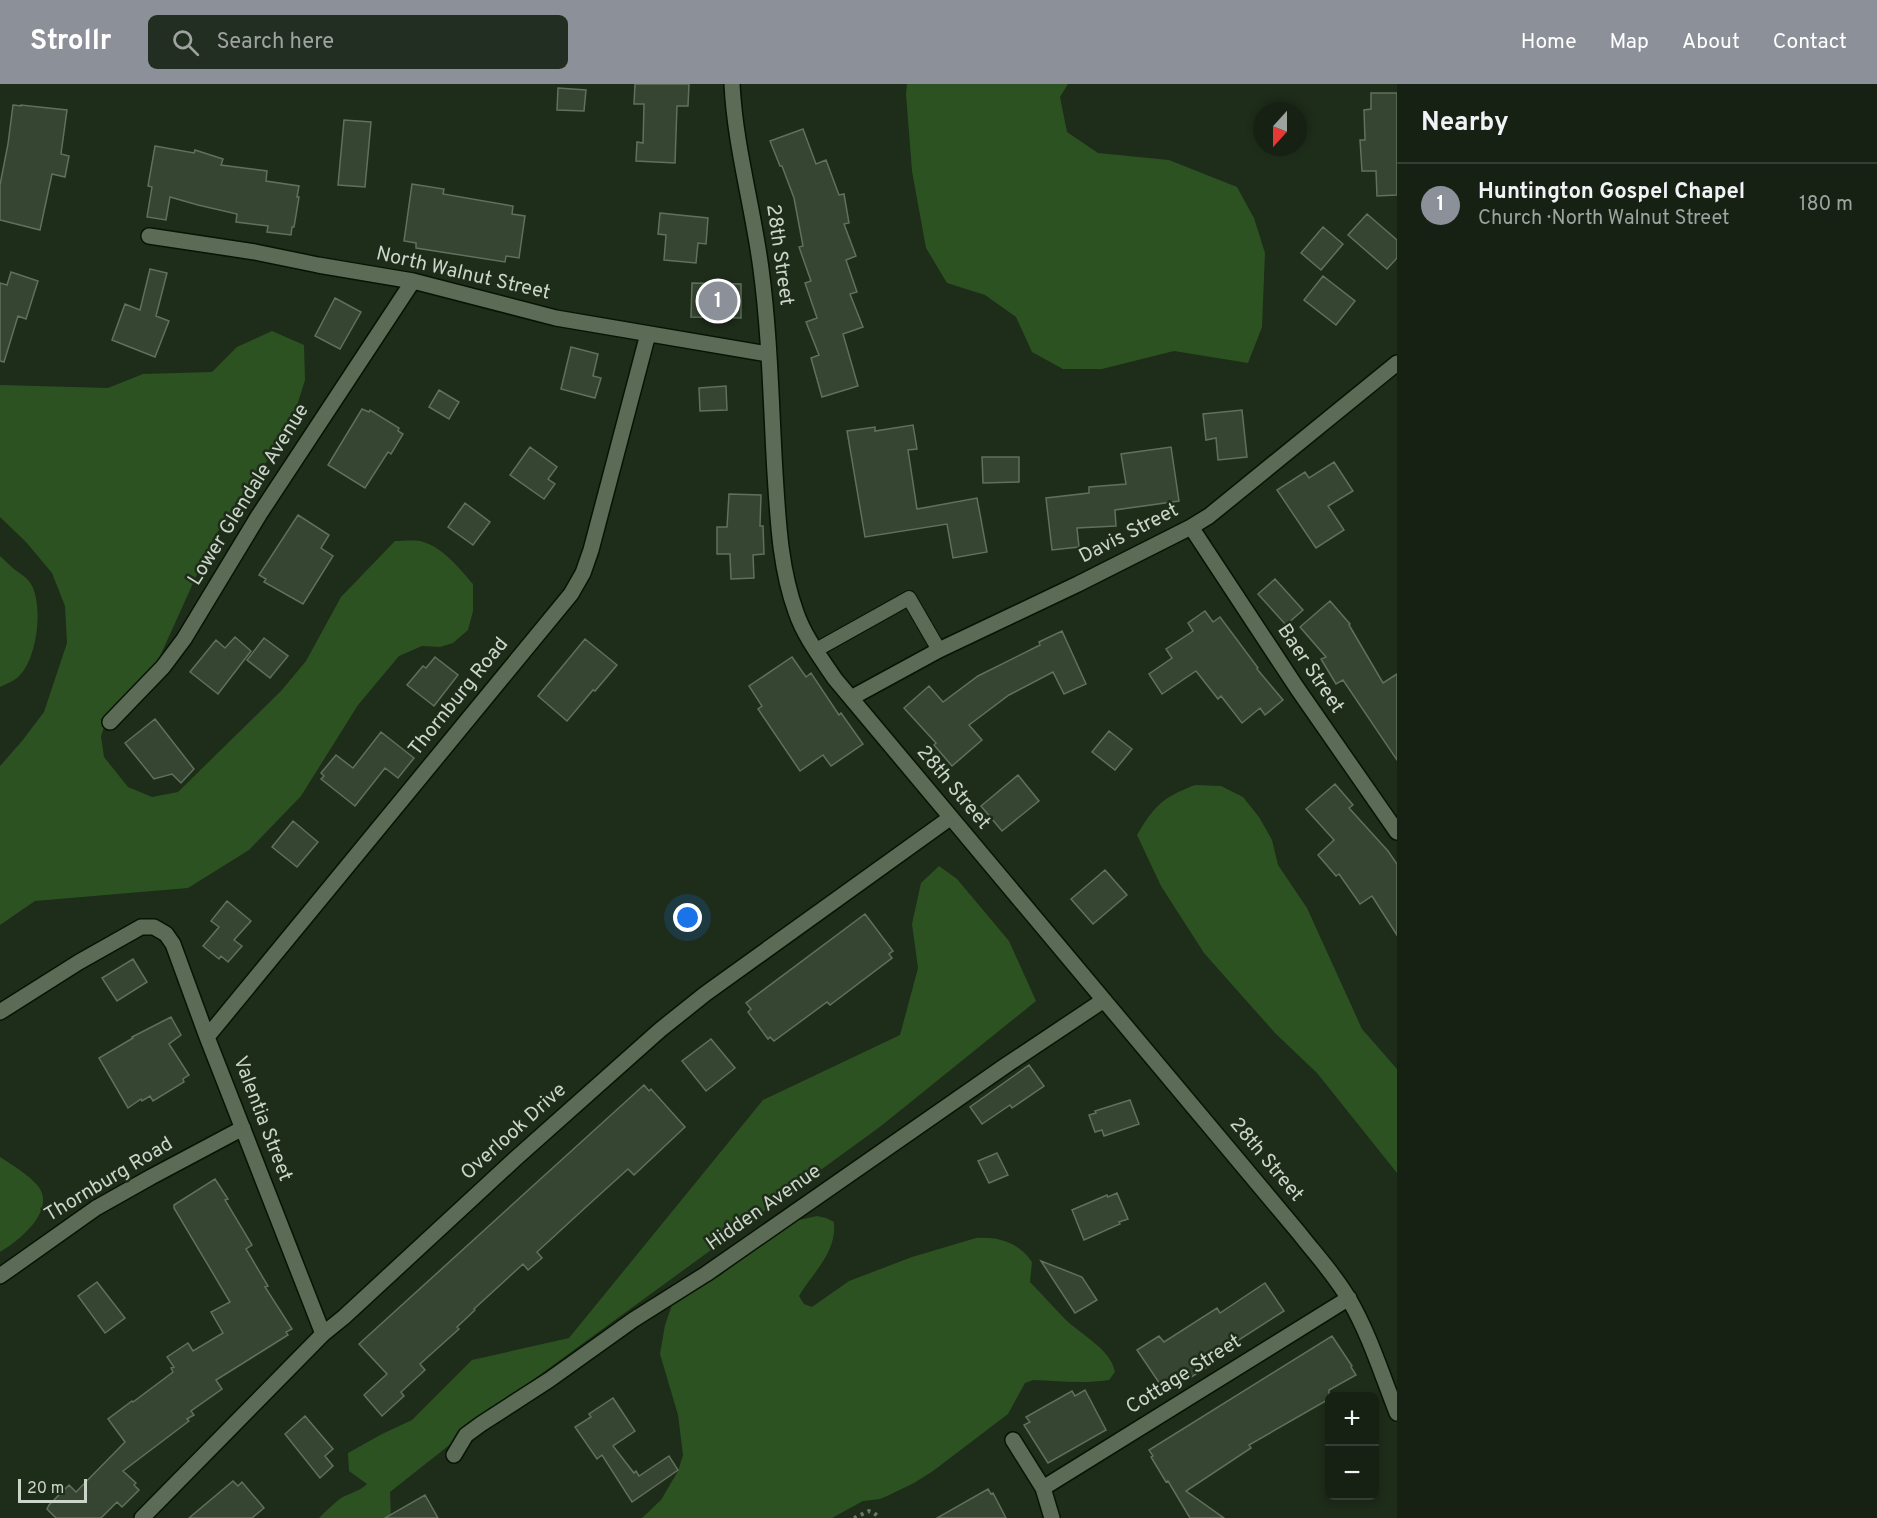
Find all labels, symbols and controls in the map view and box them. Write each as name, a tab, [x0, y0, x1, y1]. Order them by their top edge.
search box	[148, 15, 568, 69]
text: Strollr	[30, 24, 112, 60]
icon: search	[169, 26, 202, 59]
text: Search here	[217, 29, 334, 56]
text: Home	[1521, 29, 1577, 56]
text: Map	[1610, 29, 1649, 56]
text: About	[1682, 29, 1740, 56]
text: Contact	[1773, 29, 1847, 56]
north arrow	[1253, 102, 1307, 156]
text: Nearby	[1421, 107, 1509, 140]
text: Huntington Gospel Chapel	[1478, 179, 1745, 206]
text: 1	[1437, 192, 1445, 218]
text: 180 m	[1799, 192, 1853, 218]
street label: 28th Street	[759, 203, 799, 307]
text: Church · North Walnut Street	[1478, 206, 1730, 232]
street label: North Walnut Street	[373, 241, 553, 307]
pin: 1	[698, 278, 738, 324]
street label: Lower Glendale Avenue	[182, 399, 316, 591]
street label: Davis Street	[1075, 498, 1183, 570]
street label: Baer Street	[1271, 619, 1349, 719]
street label: Thornburg Road	[403, 632, 515, 762]
street label: 28th Street	[910, 740, 996, 836]
your location	[673, 903, 702, 932]
street label: Valentia Street	[226, 1053, 298, 1185]
street label: Overlook Drive	[456, 1078, 572, 1186]
street label: 28th Street	[1223, 1112, 1309, 1208]
street label: Thornburg Road	[40, 1131, 178, 1229]
street label: Hidden Avenue	[701, 1159, 827, 1257]
street label: Cottage Street	[1122, 1329, 1246, 1421]
map controls	[1325, 1392, 1379, 1500]
button: +	[1325, 1392, 1379, 1446]
button: −	[1325, 1446, 1379, 1500]
scale bar	[18, 1476, 87, 1504]
text: 20 m	[27, 1479, 64, 1499]

